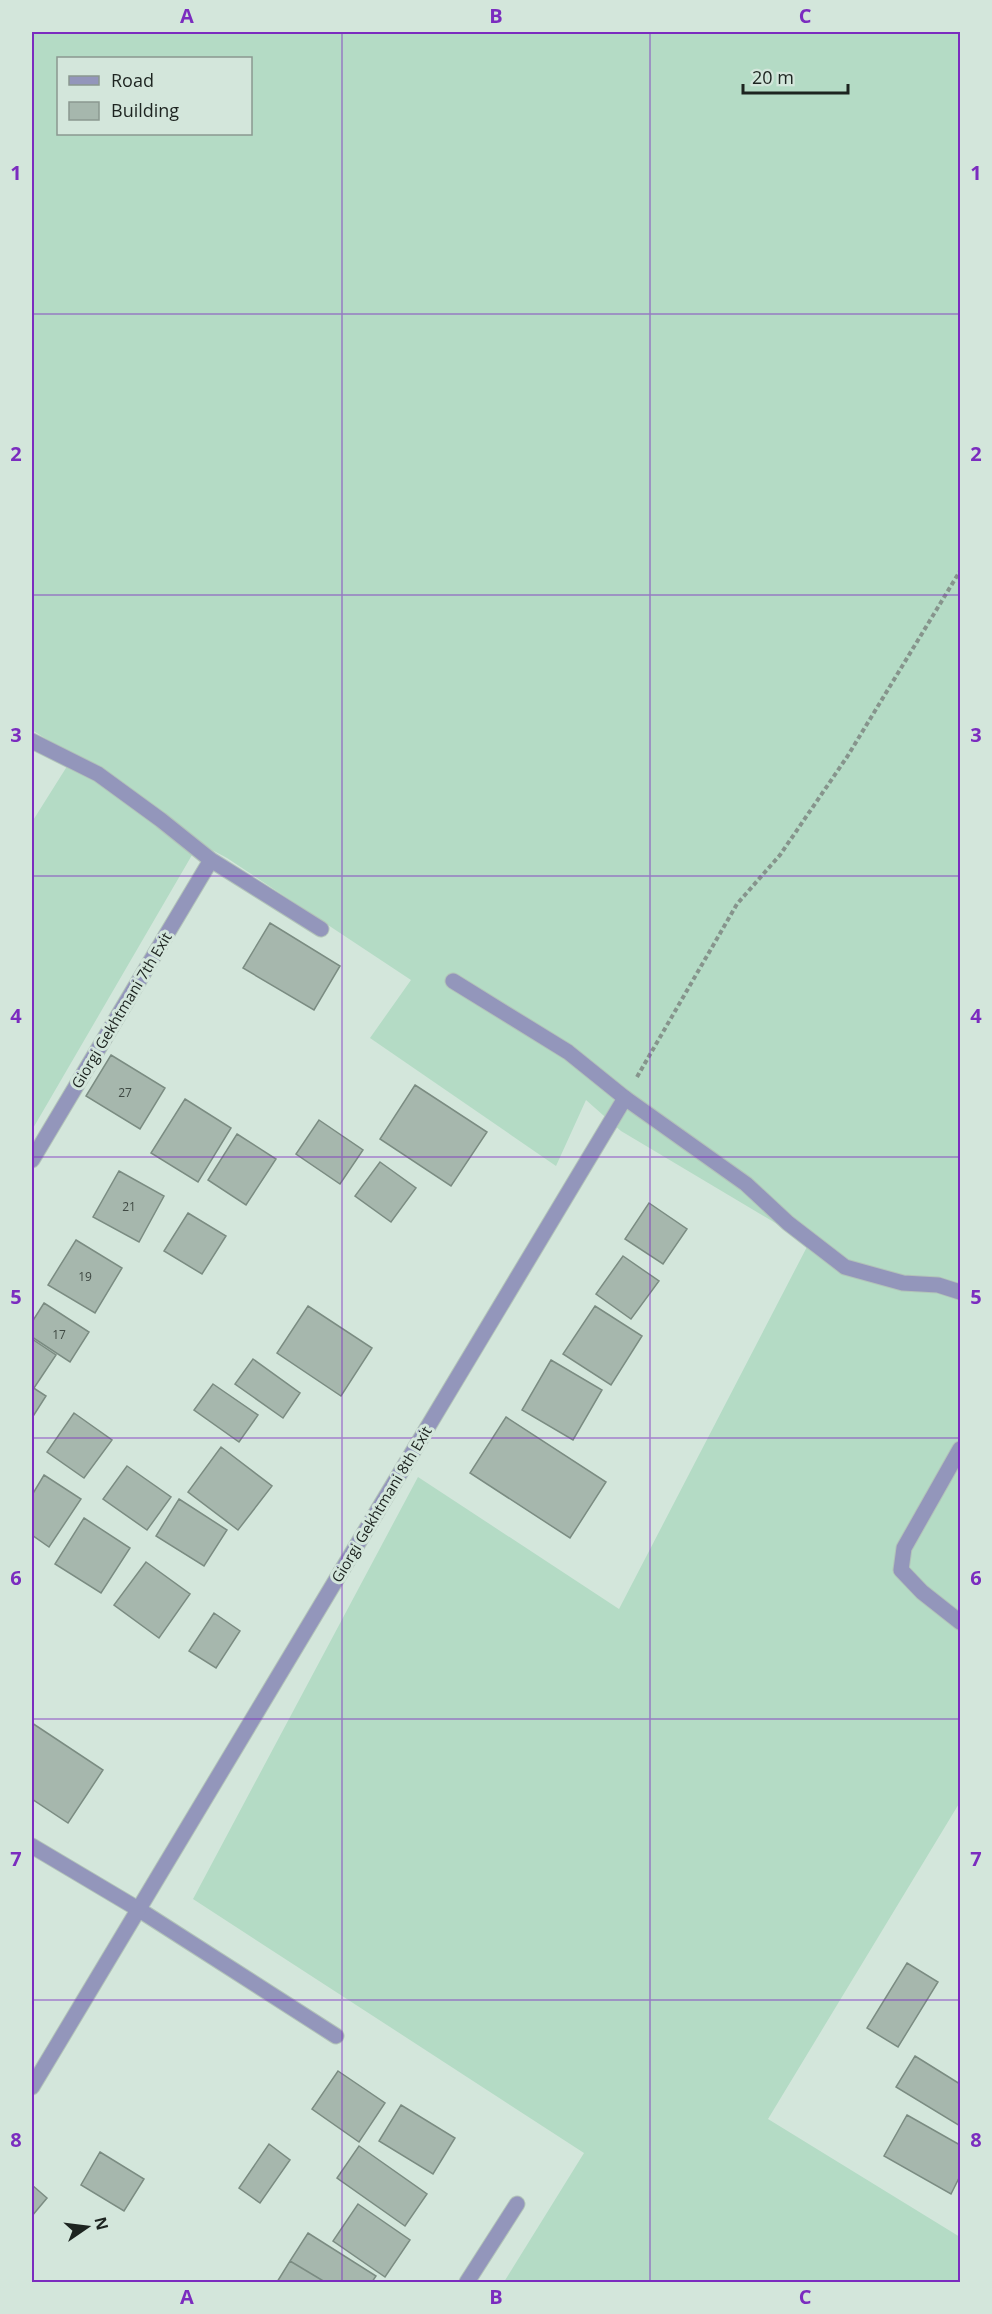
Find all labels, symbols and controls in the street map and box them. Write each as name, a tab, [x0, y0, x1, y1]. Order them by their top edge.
text: A	[180, 2, 194, 29]
text: B	[489, 2, 503, 29]
text: C	[799, 2, 812, 29]
legend	[57, 57, 252, 135]
scale bar	[743, 57, 848, 95]
text: 20 m	[752, 65, 794, 89]
text: Road	[111, 68, 154, 92]
text: Building	[111, 98, 179, 122]
text: 1	[10, 159, 22, 186]
text: 1	[970, 159, 982, 186]
text: 2	[10, 440, 22, 467]
text: 2	[970, 440, 982, 467]
text: 3	[10, 721, 22, 748]
text: 3	[970, 721, 982, 748]
street label: Giorgi Gekhtmani 7th Exit	[66, 928, 176, 1092]
text: 4	[10, 1002, 22, 1029]
text: 4	[970, 1002, 982, 1029]
house number: 27	[118, 1084, 132, 1101]
house number: 21	[122, 1198, 136, 1215]
house number: 19	[78, 1268, 92, 1285]
text: 5	[10, 1283, 22, 1310]
text: 5	[970, 1283, 982, 1310]
house number: 17	[52, 1326, 66, 1343]
street label: Giorgi Gekhtmani 8th Exit	[326, 1422, 436, 1586]
text: 6	[10, 1564, 22, 1591]
text: 6	[970, 1564, 982, 1591]
text: 7	[10, 1845, 22, 1872]
text: 7	[970, 1845, 982, 1872]
text: 8	[10, 2126, 22, 2153]
text: 8	[970, 2126, 982, 2153]
north arrow	[57, 2197, 117, 2257]
text: N	[89, 2214, 114, 2232]
text: A	[180, 2283, 194, 2310]
text: B	[489, 2283, 503, 2310]
text: C	[799, 2283, 812, 2310]

